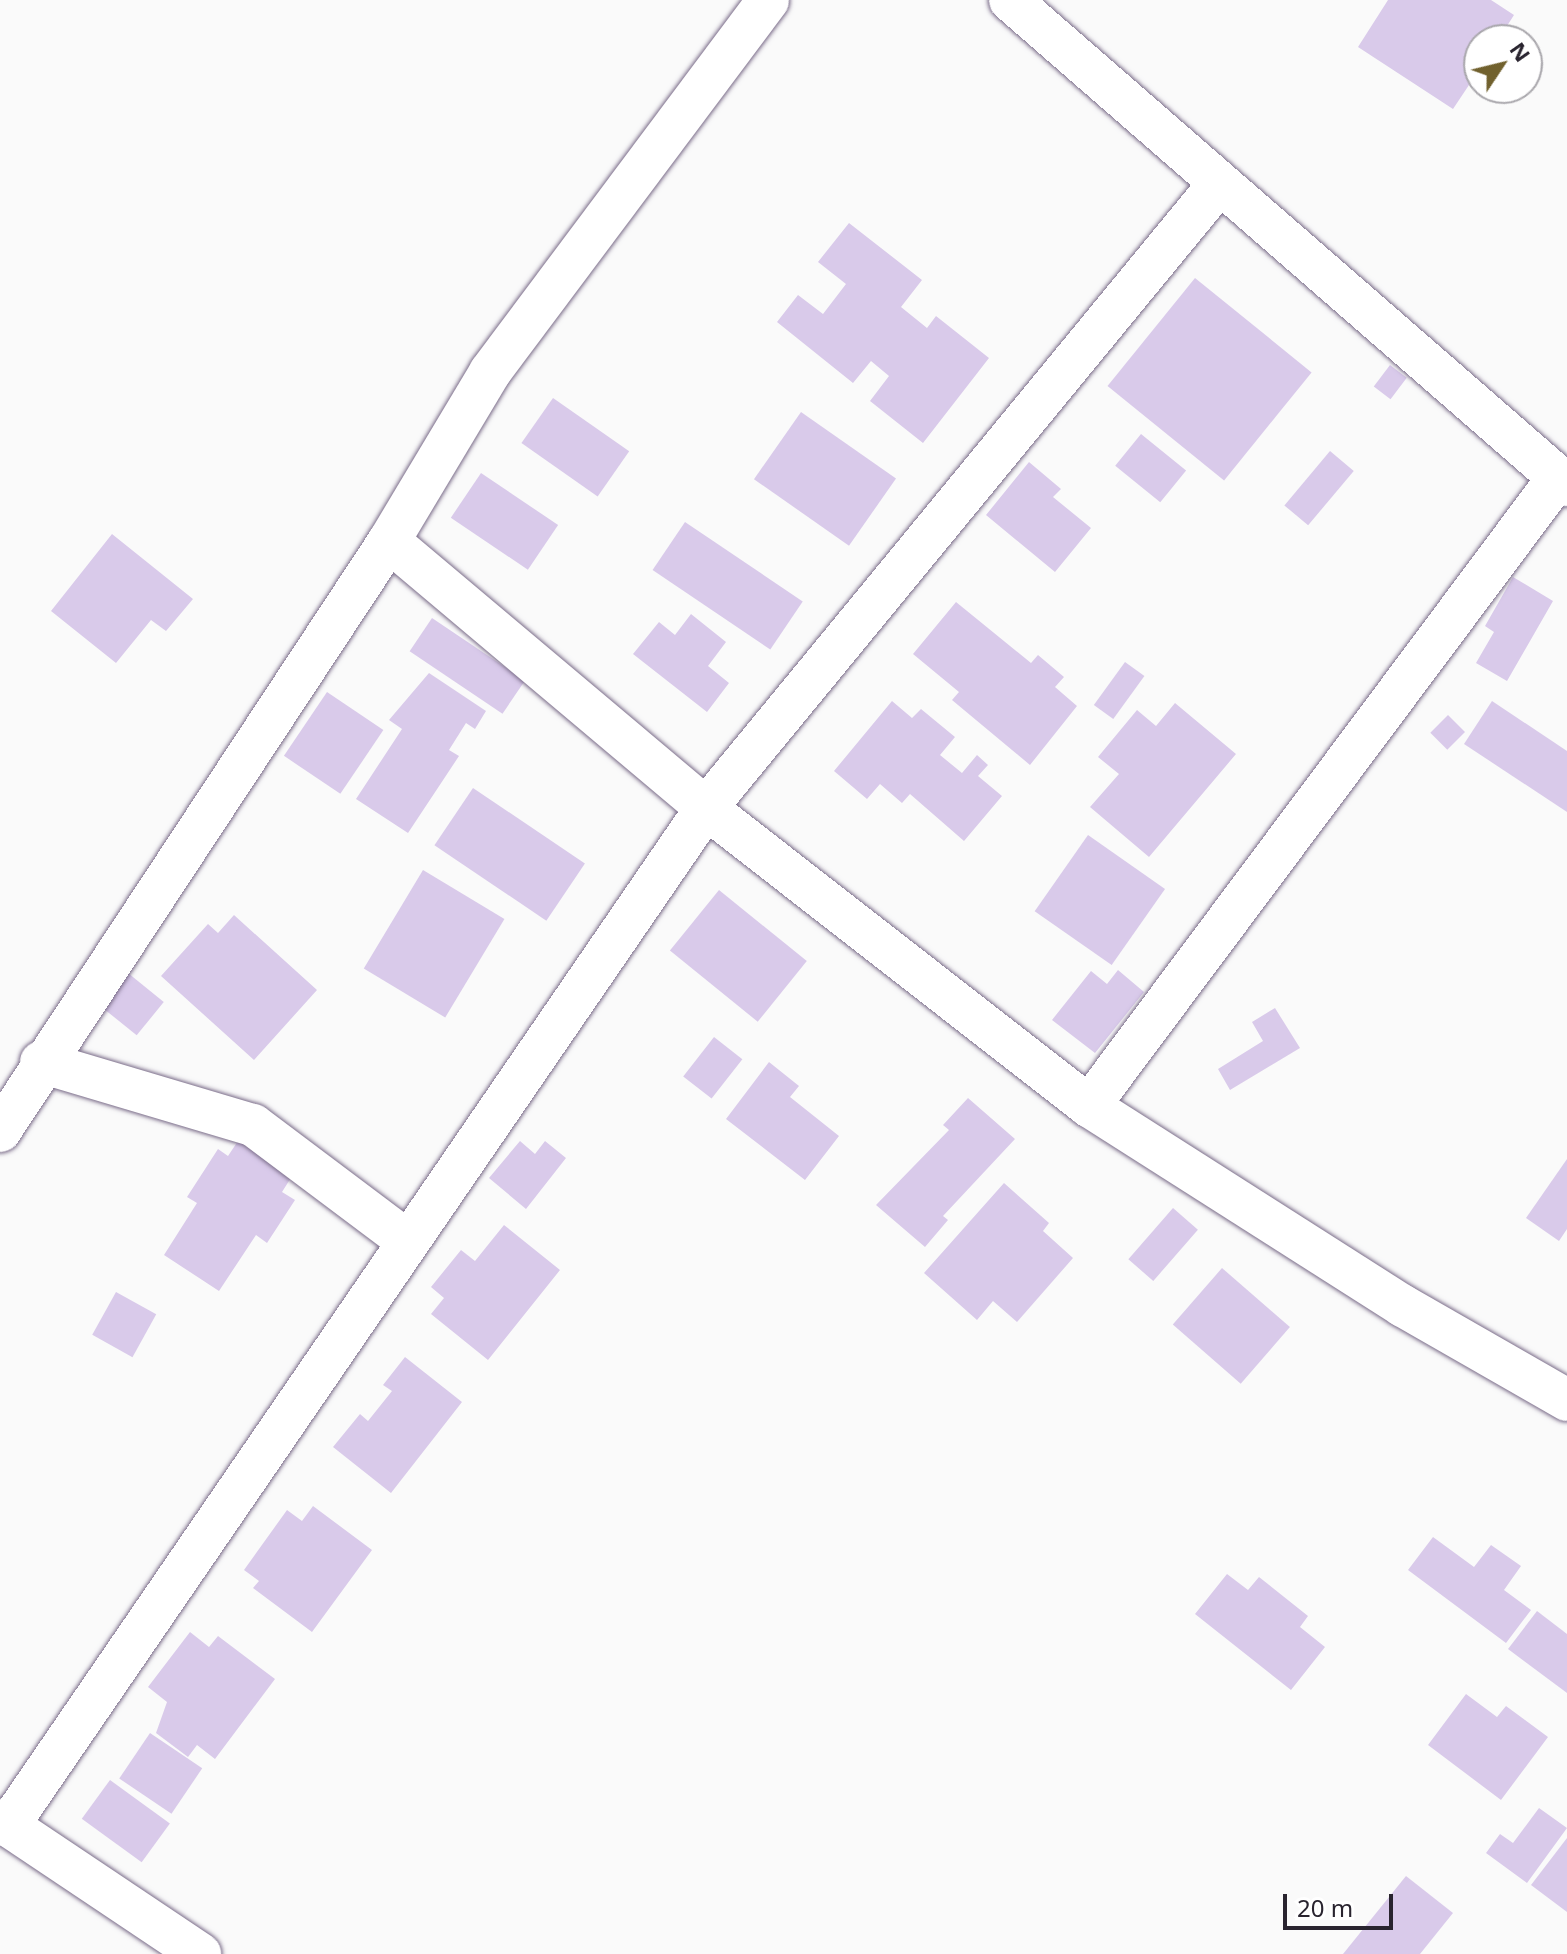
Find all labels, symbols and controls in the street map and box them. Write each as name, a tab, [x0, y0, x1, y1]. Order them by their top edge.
north arrow	[1463, 24, 1543, 104]
text: N	[1504, 35, 1538, 67]
scale bar	[1287, 1878, 1397, 1928]
text: 20 m	[1297, 1891, 1353, 1924]

